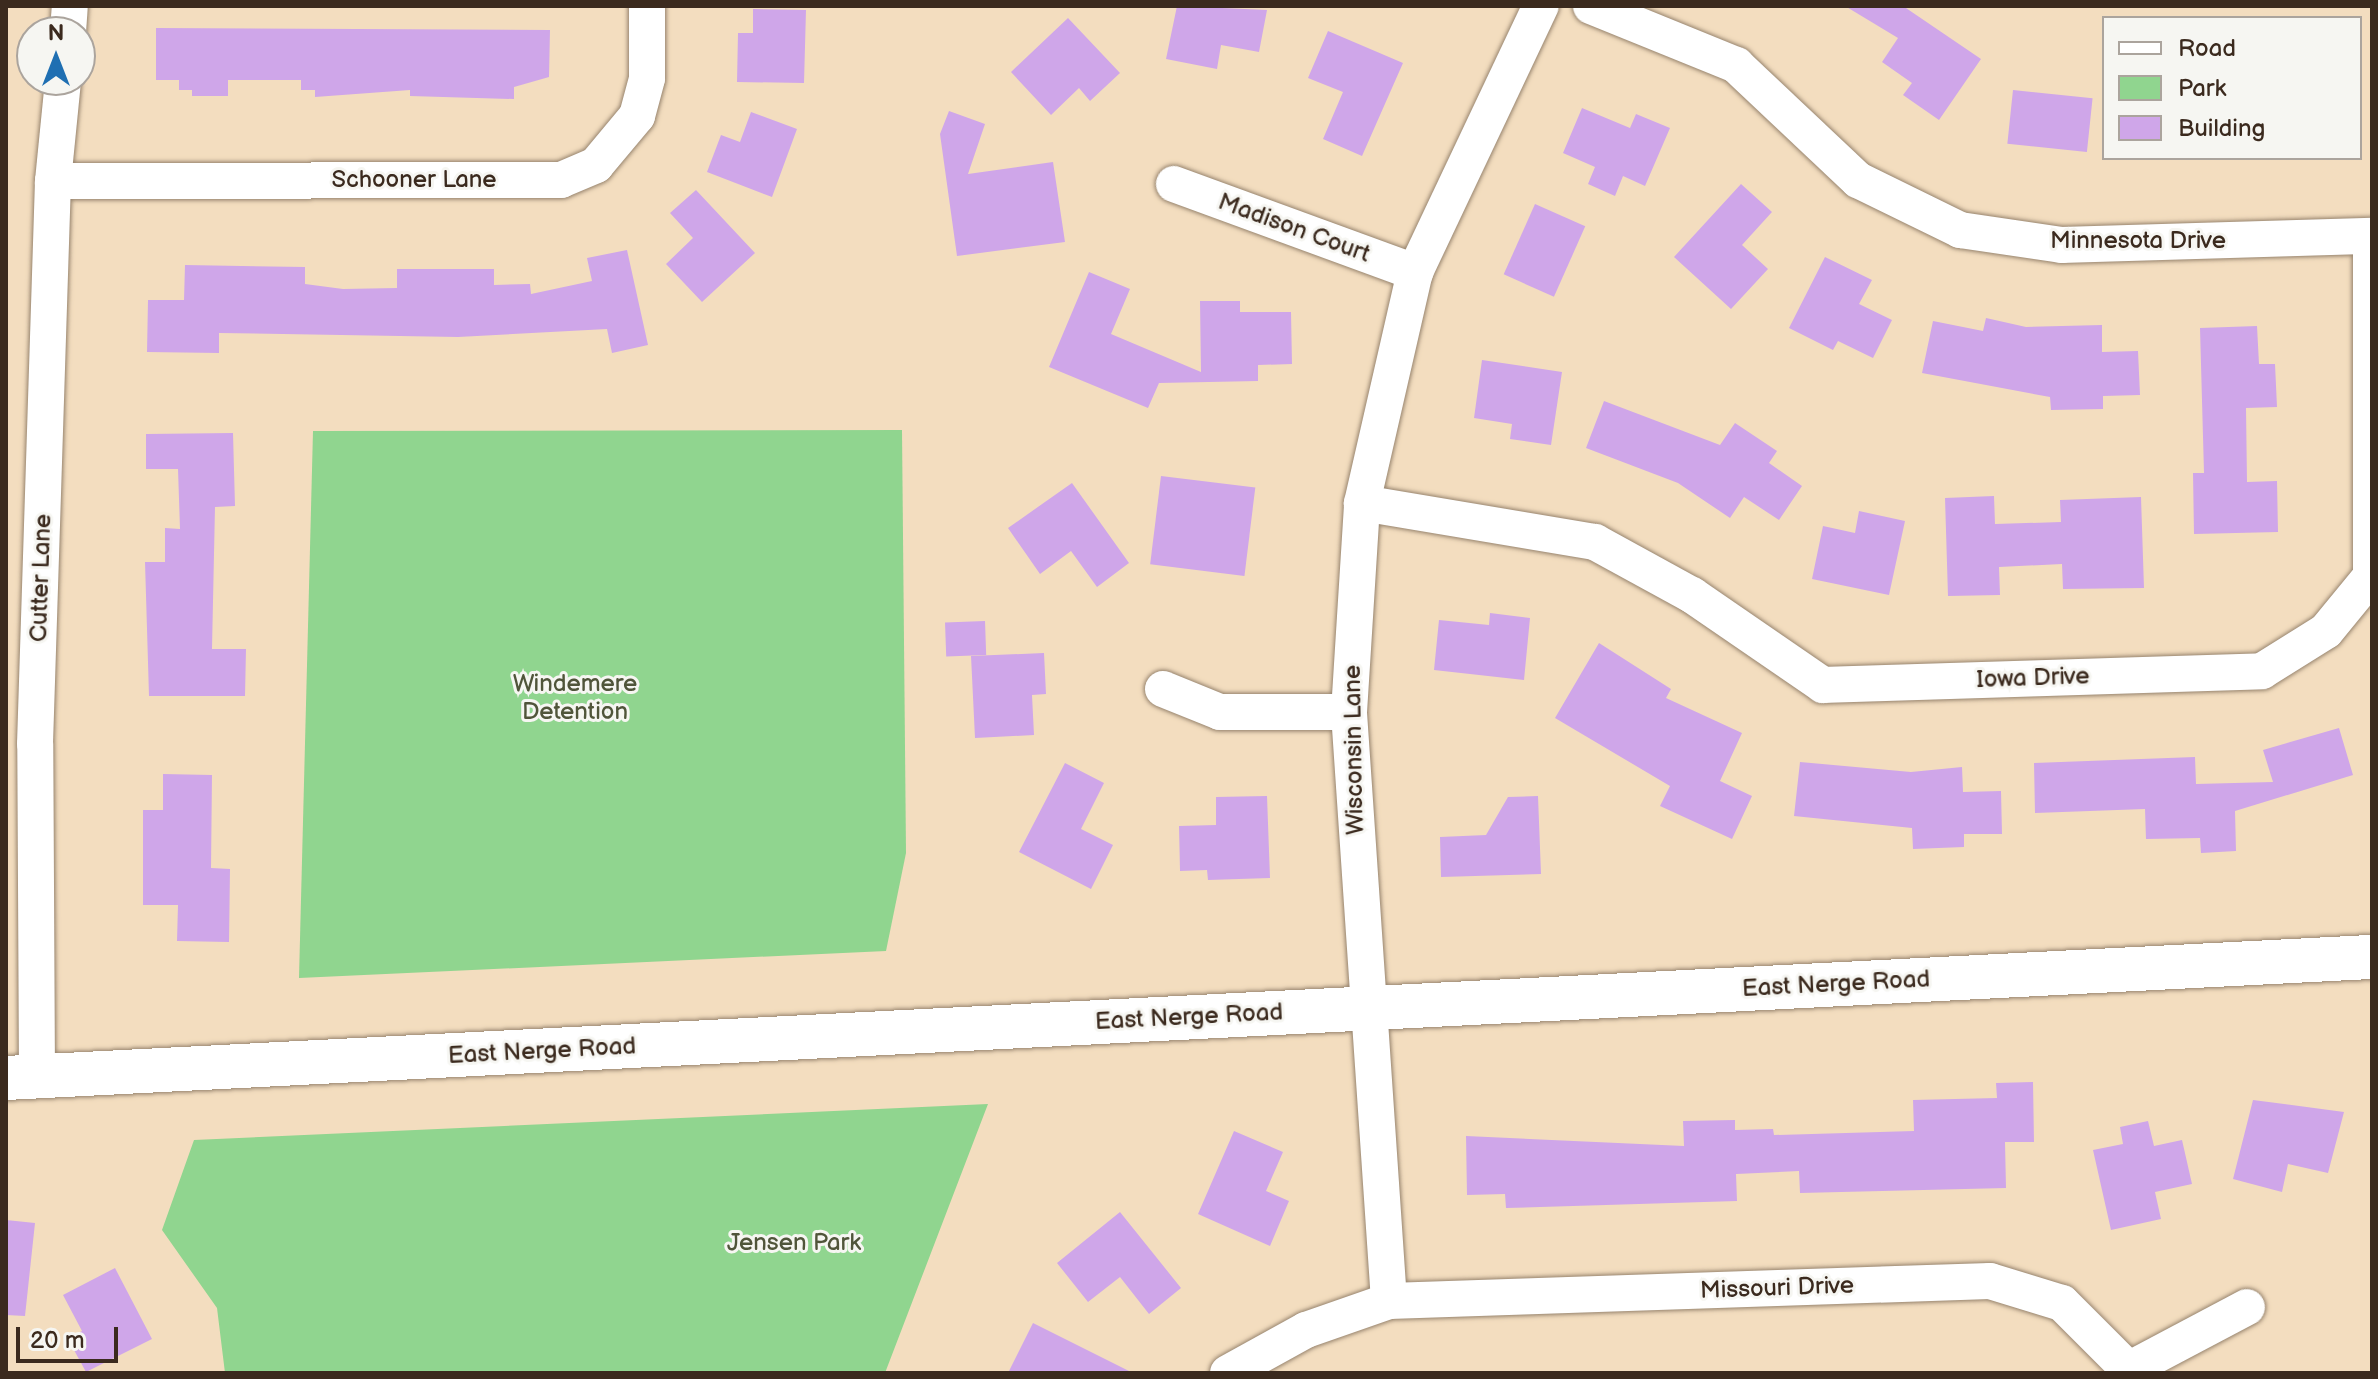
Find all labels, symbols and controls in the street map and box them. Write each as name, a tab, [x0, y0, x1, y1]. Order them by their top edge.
north arrow	[16, 16, 96, 96]
legend	[2102, 16, 2362, 160]
text: N	[48, 20, 64, 47]
text: Road	[2178, 34, 2236, 63]
text: Park	[2178, 74, 2226, 103]
text: Building	[2178, 114, 2265, 143]
street label: Schooner Lane	[331, 166, 497, 194]
street label: Madison Court	[1214, 187, 1374, 269]
street label: Minnesota Drive	[2050, 227, 2226, 255]
street label: Cutter Lane	[24, 513, 58, 643]
street label: Iowa Drive	[1976, 662, 2090, 694]
street label: Wisconsin Lane	[1338, 665, 1370, 835]
park label: Windemere Detention	[513, 670, 637, 726]
street label: East Nerge Road	[1741, 965, 1931, 1003]
street label: East Nerge Road	[1094, 998, 1284, 1036]
street label: East Nerge Road	[447, 1032, 637, 1070]
park label: Jensen Park	[727, 1229, 861, 1257]
street label: Missouri Drive	[1700, 1271, 1854, 1305]
scale bar	[20, 1311, 122, 1361]
text: 20 m	[30, 1326, 85, 1355]

